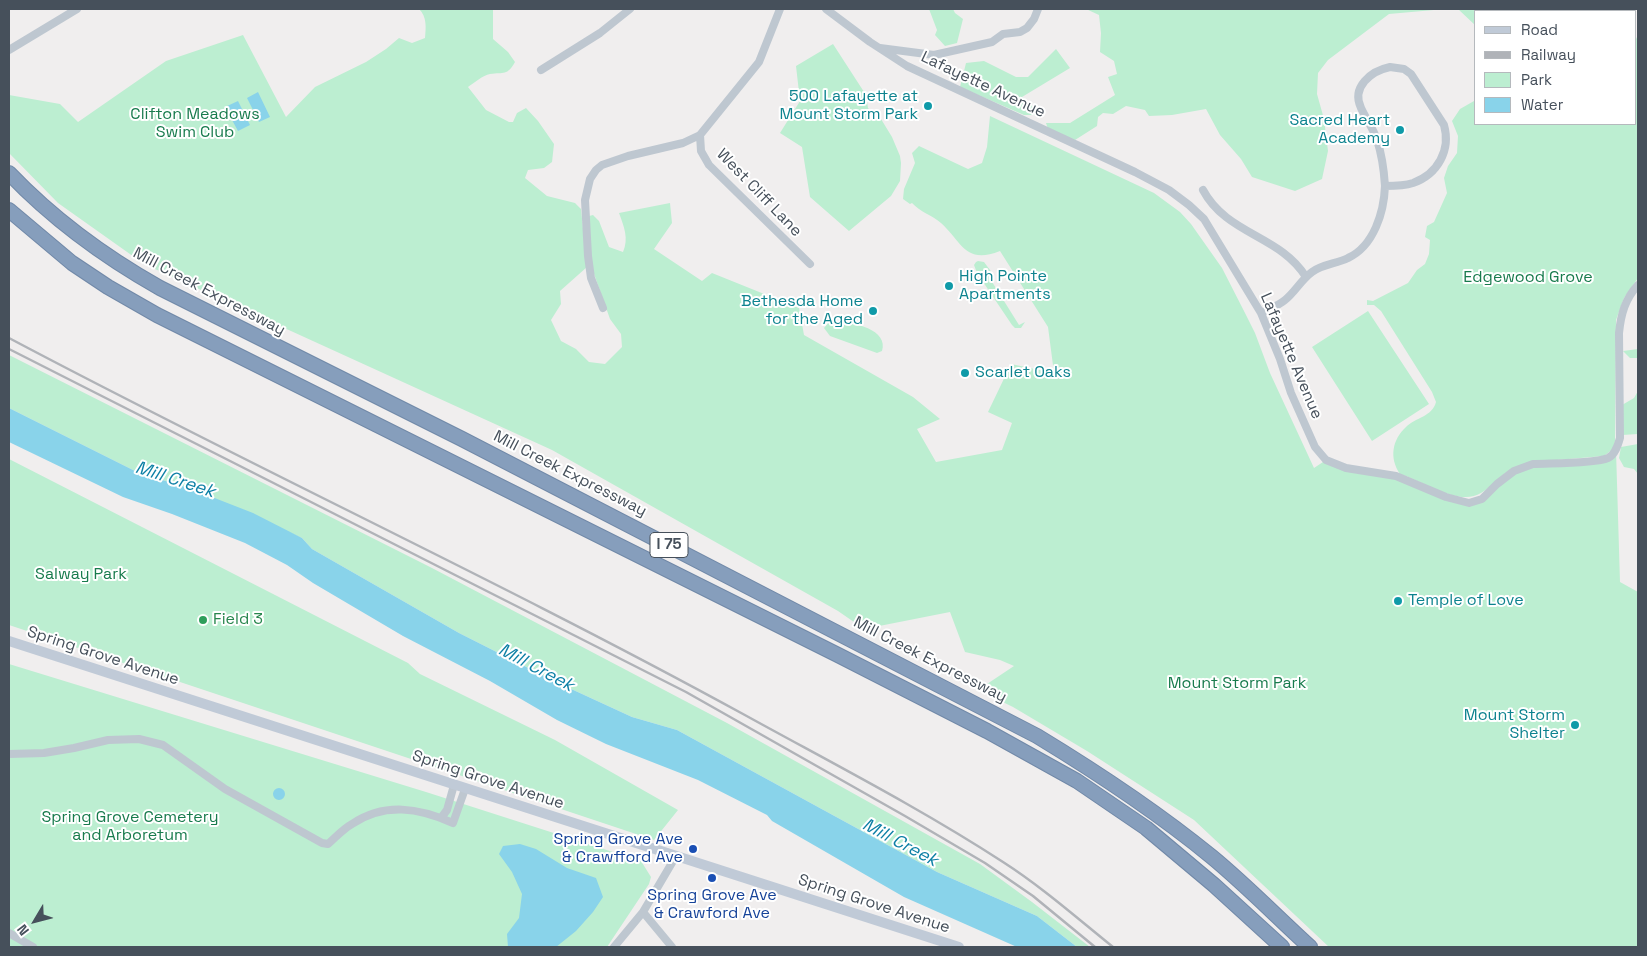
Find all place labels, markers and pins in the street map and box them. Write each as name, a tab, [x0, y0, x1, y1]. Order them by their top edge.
place label: 500 Lafayette at Mount Storm Park	[779, 87, 918, 125]
marker: 500 Lafayette at Mount Storm Park	[922, 100, 934, 112]
place label: Sacred Heart Academy	[1289, 111, 1390, 149]
marker: Sacred Heart Academy	[1394, 124, 1406, 136]
place label: High Pointe Apartments	[959, 267, 1051, 305]
marker: High Pointe Apartments	[943, 280, 955, 292]
place label: Bethesda Home for the Aged	[741, 292, 863, 330]
marker: Bethesda Home for the Aged	[867, 305, 879, 317]
place label: Scarlet Oaks	[975, 363, 1071, 383]
marker: Scarlet Oaks	[959, 367, 971, 379]
place label: Temple of Love	[1408, 591, 1524, 611]
marker: Temple of Love	[1392, 595, 1404, 607]
place label: Field 3	[213, 610, 263, 630]
marker: Field 3	[197, 614, 209, 626]
place label: Mount Storm Shelter	[1464, 706, 1565, 744]
marker: Mount Storm Shelter	[1569, 719, 1581, 731]
place label: Spring Grove Ave & Crawfford Ave	[553, 830, 683, 868]
marker: Spring Grove Ave & Crawfford Ave	[687, 843, 699, 855]
marker: Spring Grove Ave & Crawford Ave	[706, 872, 718, 884]
place label: Spring Grove Ave & Crawford Ave	[647, 886, 777, 924]

